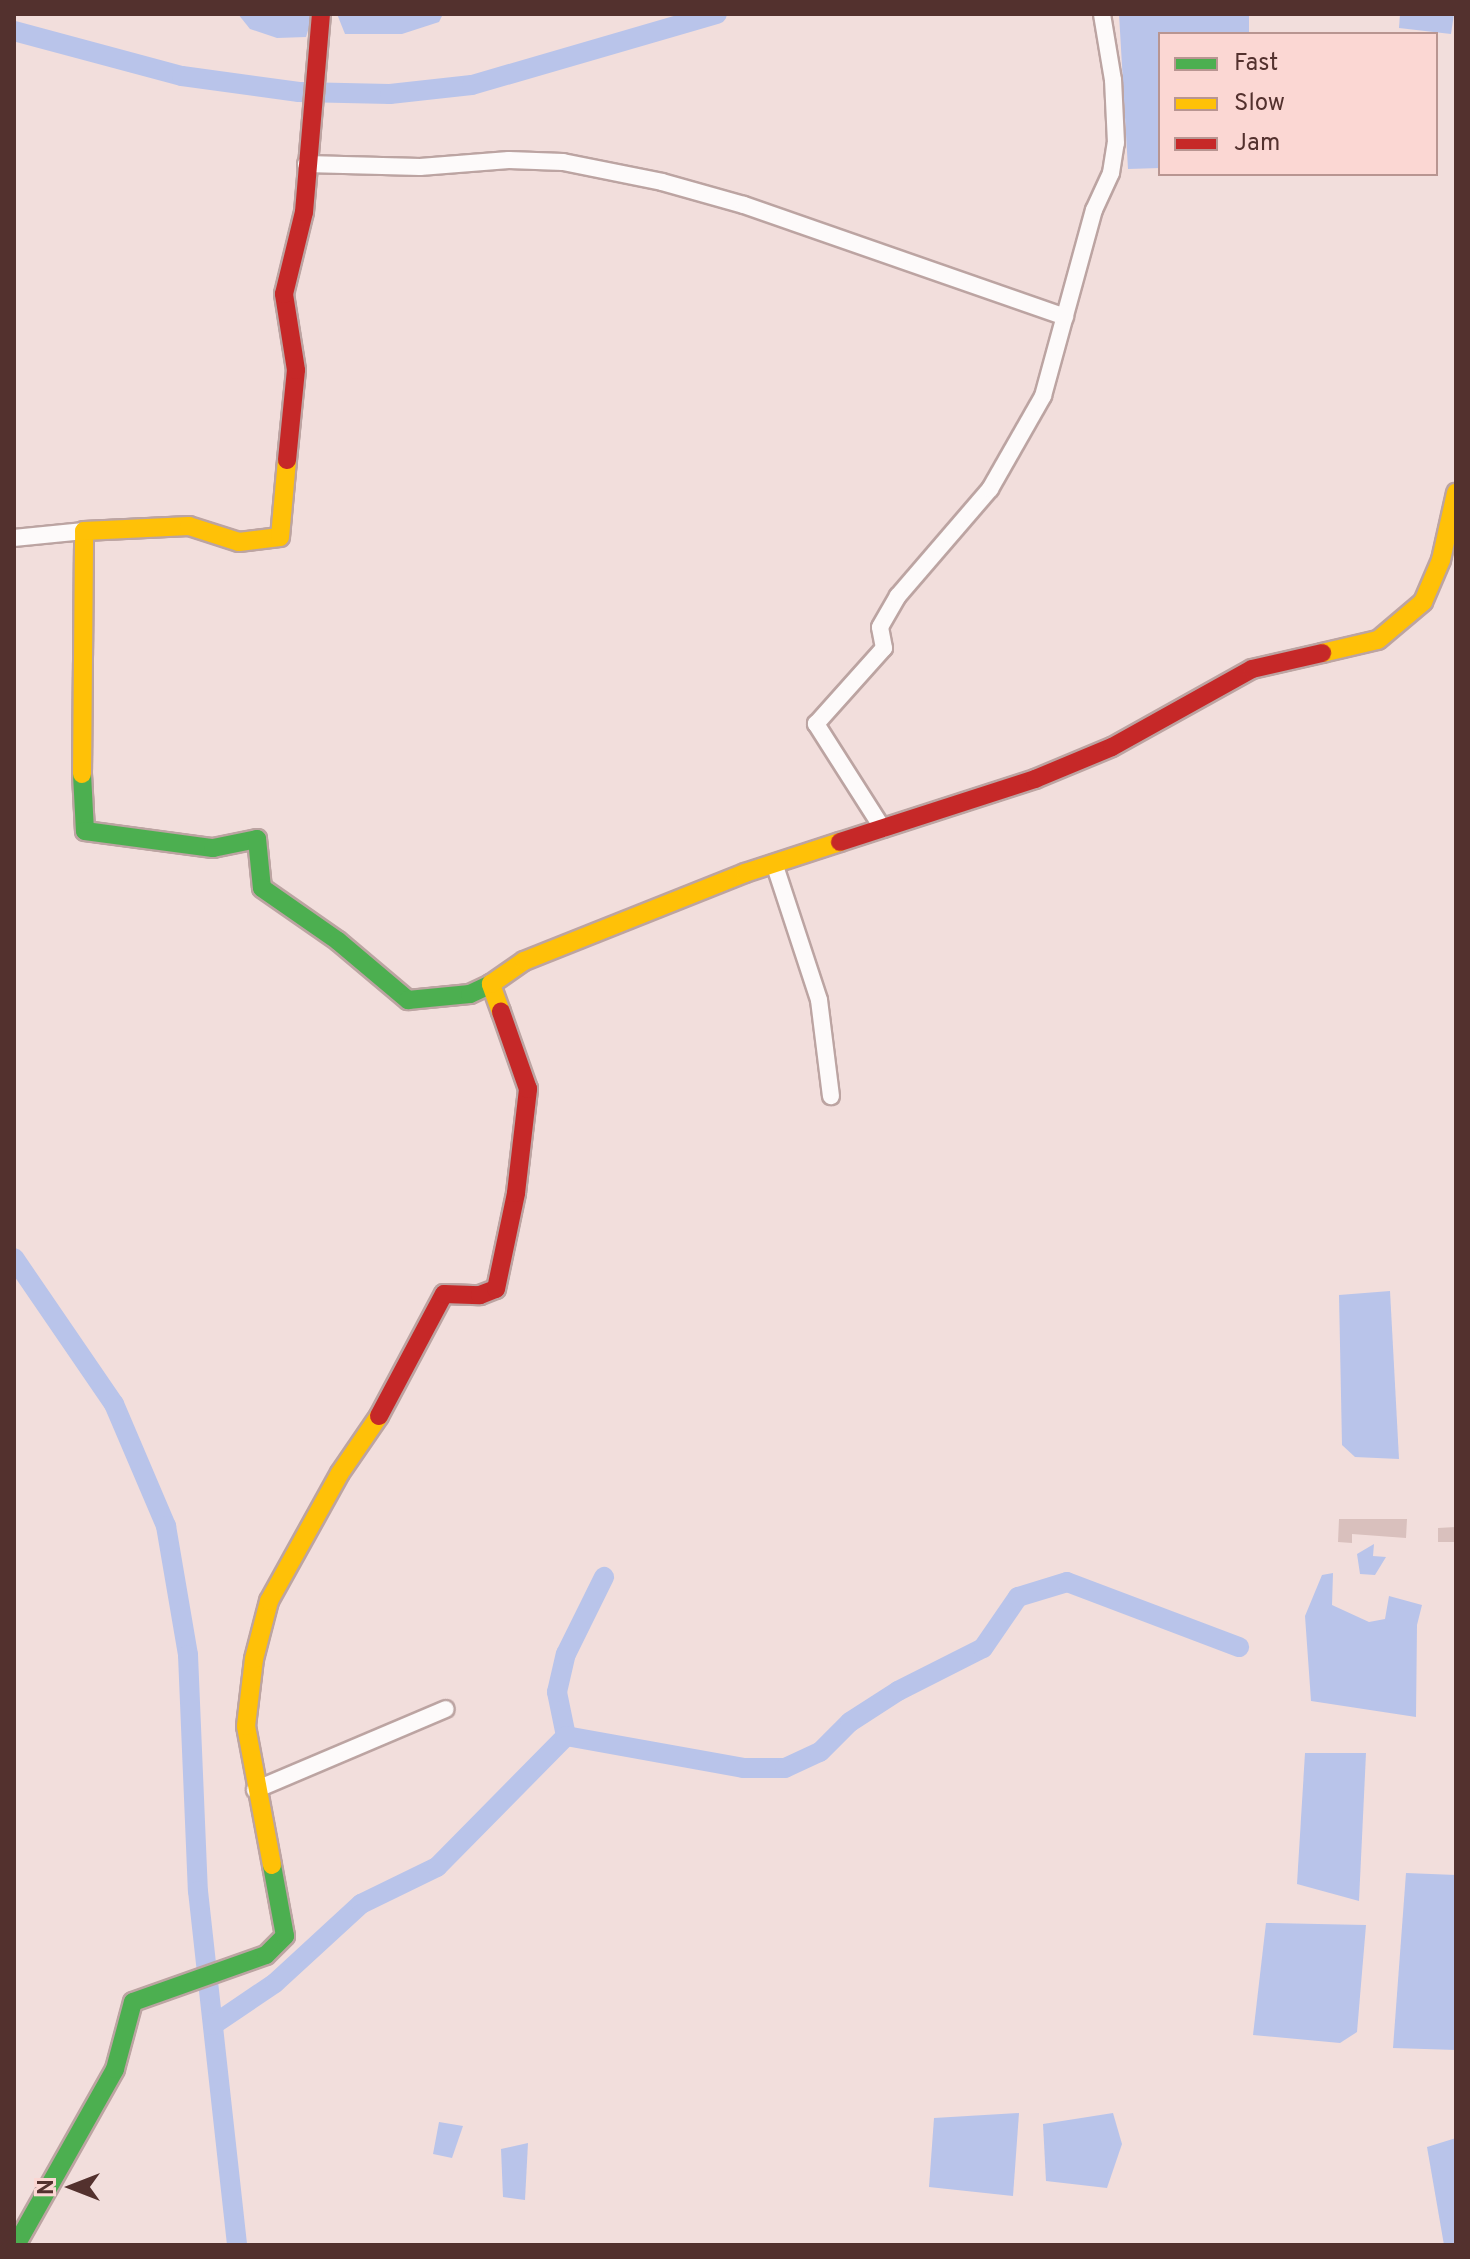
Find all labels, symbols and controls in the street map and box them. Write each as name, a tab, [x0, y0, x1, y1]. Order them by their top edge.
legend	[1158, 32, 1438, 176]
text: Fast	[1234, 49, 1278, 79]
text: Slow	[1234, 89, 1285, 119]
text: Jam	[1234, 129, 1280, 159]
north arrow	[32, 2147, 112, 2227]
text: N	[34, 2179, 61, 2195]

